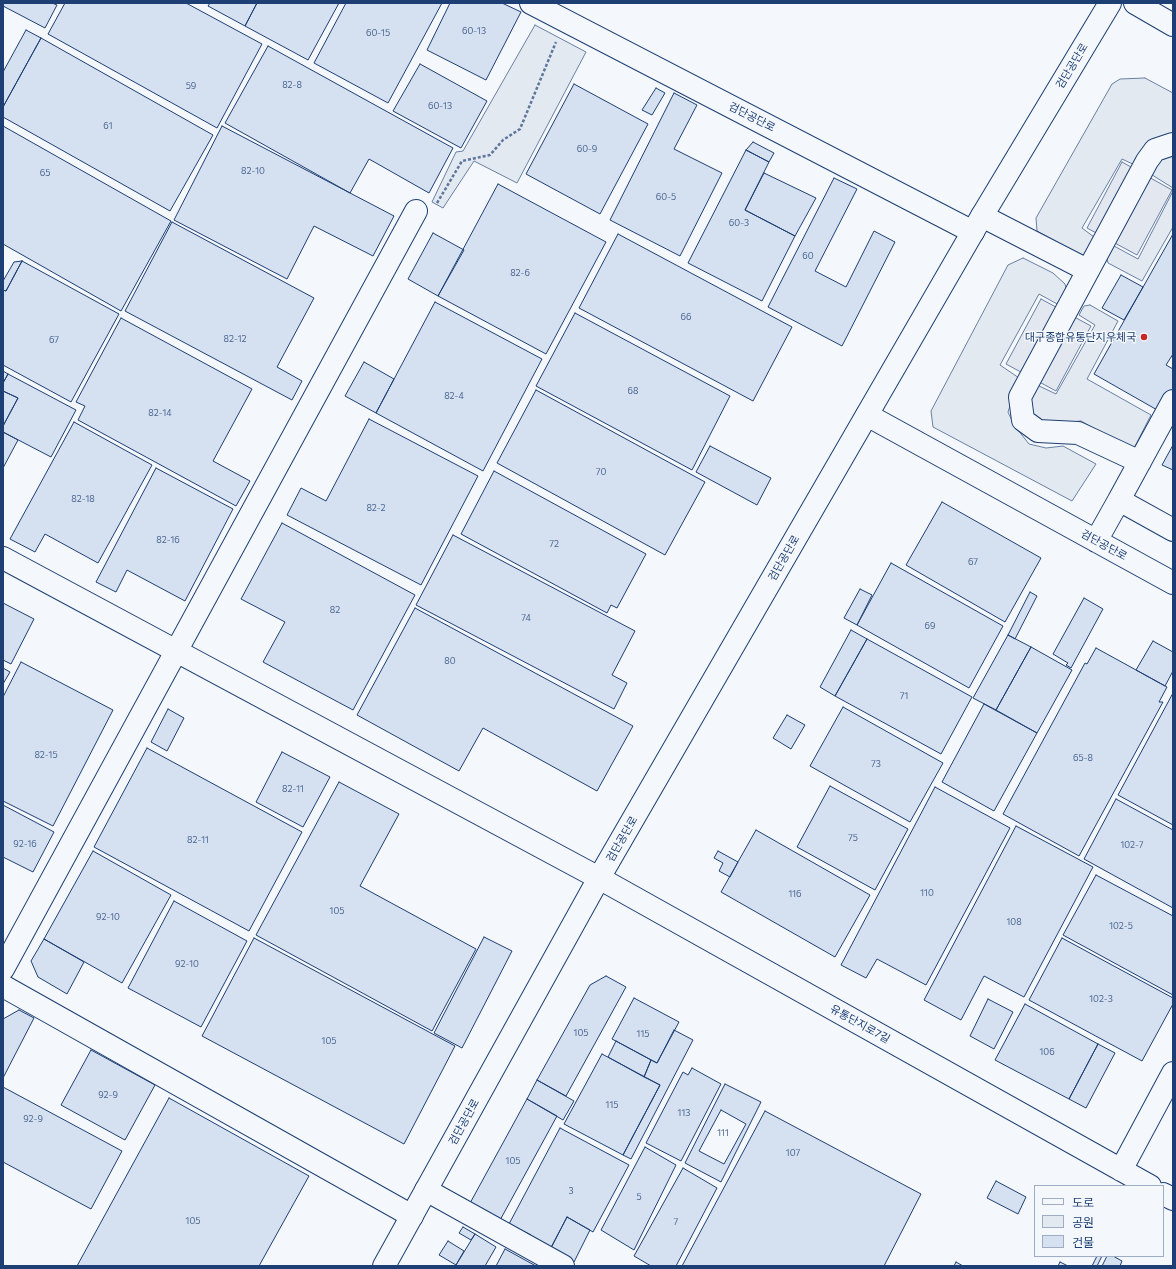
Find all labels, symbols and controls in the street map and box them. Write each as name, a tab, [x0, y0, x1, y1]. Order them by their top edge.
house number: 60-13	[462, 26, 486, 36]
house number: 60-15	[366, 28, 390, 38]
street label: 검단공단로	[1053, 41, 1091, 91]
house number: 82-8	[282, 80, 302, 90]
house number: 59	[186, 81, 196, 91]
street label: 검단공단로	[726, 100, 778, 134]
house number: 60-13	[428, 101, 452, 111]
house number: 61	[103, 121, 113, 131]
house number: 60-9	[577, 144, 597, 154]
house number: 82-10	[241, 166, 265, 176]
house number: 65	[40, 168, 50, 178]
house number: 60-5	[656, 192, 676, 202]
house number: 60-3	[729, 218, 749, 228]
house number: 60	[802, 251, 814, 261]
house number: 82-6	[510, 268, 530, 278]
house number: 66	[681, 312, 691, 322]
place label: 대구종합유통단지우체국	[1025, 330, 1136, 344]
marker: 대구종합유통단지우체국	[1139, 332, 1149, 342]
house number: 82-12	[223, 334, 247, 344]
house number: 67	[49, 335, 59, 345]
house number: 68	[628, 386, 638, 396]
house number: 82-4	[444, 391, 464, 401]
house number: 82-14	[148, 408, 172, 418]
house number: 70	[596, 467, 606, 477]
house number: 82-18	[71, 494, 95, 504]
house number: 82-2	[366, 503, 386, 513]
street label: 검단공단로	[1079, 527, 1129, 563]
street label: 검단공단로	[766, 533, 802, 583]
house number: 82-16	[156, 535, 180, 545]
house number: 72	[549, 539, 559, 549]
house number: 67	[968, 557, 978, 567]
house number: 82	[330, 605, 340, 615]
house number: 74	[521, 613, 531, 623]
house number: 69	[925, 621, 935, 631]
house number: 80	[444, 656, 456, 666]
house number: 71	[900, 691, 908, 701]
house number: 82-15	[34, 750, 58, 760]
house number: 65-8	[1073, 753, 1093, 763]
house number: 73	[871, 759, 881, 769]
house number: 82-11	[282, 784, 304, 794]
street label: 검단공단로	[604, 814, 640, 864]
house number: 75	[848, 833, 858, 843]
house number: 82-11	[187, 835, 209, 845]
house number: 92-16	[13, 839, 37, 849]
house number: 102-7	[1120, 840, 1144, 850]
house number: 110	[920, 888, 934, 898]
house number: 116	[788, 889, 802, 899]
house number: 105	[330, 906, 344, 916]
house number: 92-10	[96, 912, 120, 922]
house number: 108	[1006, 917, 1022, 927]
house number: 102-5	[1109, 921, 1133, 931]
house number: 92-10	[175, 959, 199, 969]
house number: 102-3	[1089, 994, 1113, 1004]
street label: 유통단지로7길	[828, 1002, 892, 1046]
house number: 105	[574, 1028, 588, 1038]
house number: 115	[637, 1029, 649, 1039]
house number: 105	[322, 1036, 336, 1046]
house number: 106	[1039, 1047, 1055, 1057]
house number: 92-9	[98, 1090, 118, 1100]
street label: 검단공단로	[446, 1097, 482, 1147]
house number: 115	[606, 1100, 618, 1110]
house number: 113	[678, 1108, 690, 1118]
house number: 92-9	[23, 1114, 43, 1124]
house number: 111	[717, 1128, 729, 1138]
house number: 107	[786, 1148, 800, 1158]
house number: 105	[506, 1156, 520, 1166]
legend	[1034, 1185, 1164, 1257]
house number: 3	[568, 1186, 574, 1196]
house number: 5	[636, 1192, 642, 1202]
text: 도로	[1072, 1195, 1094, 1209]
text: 공원	[1072, 1215, 1094, 1229]
house number: 105	[186, 1216, 200, 1226]
house number: 7	[674, 1217, 678, 1227]
text: 건물	[1072, 1235, 1094, 1249]

